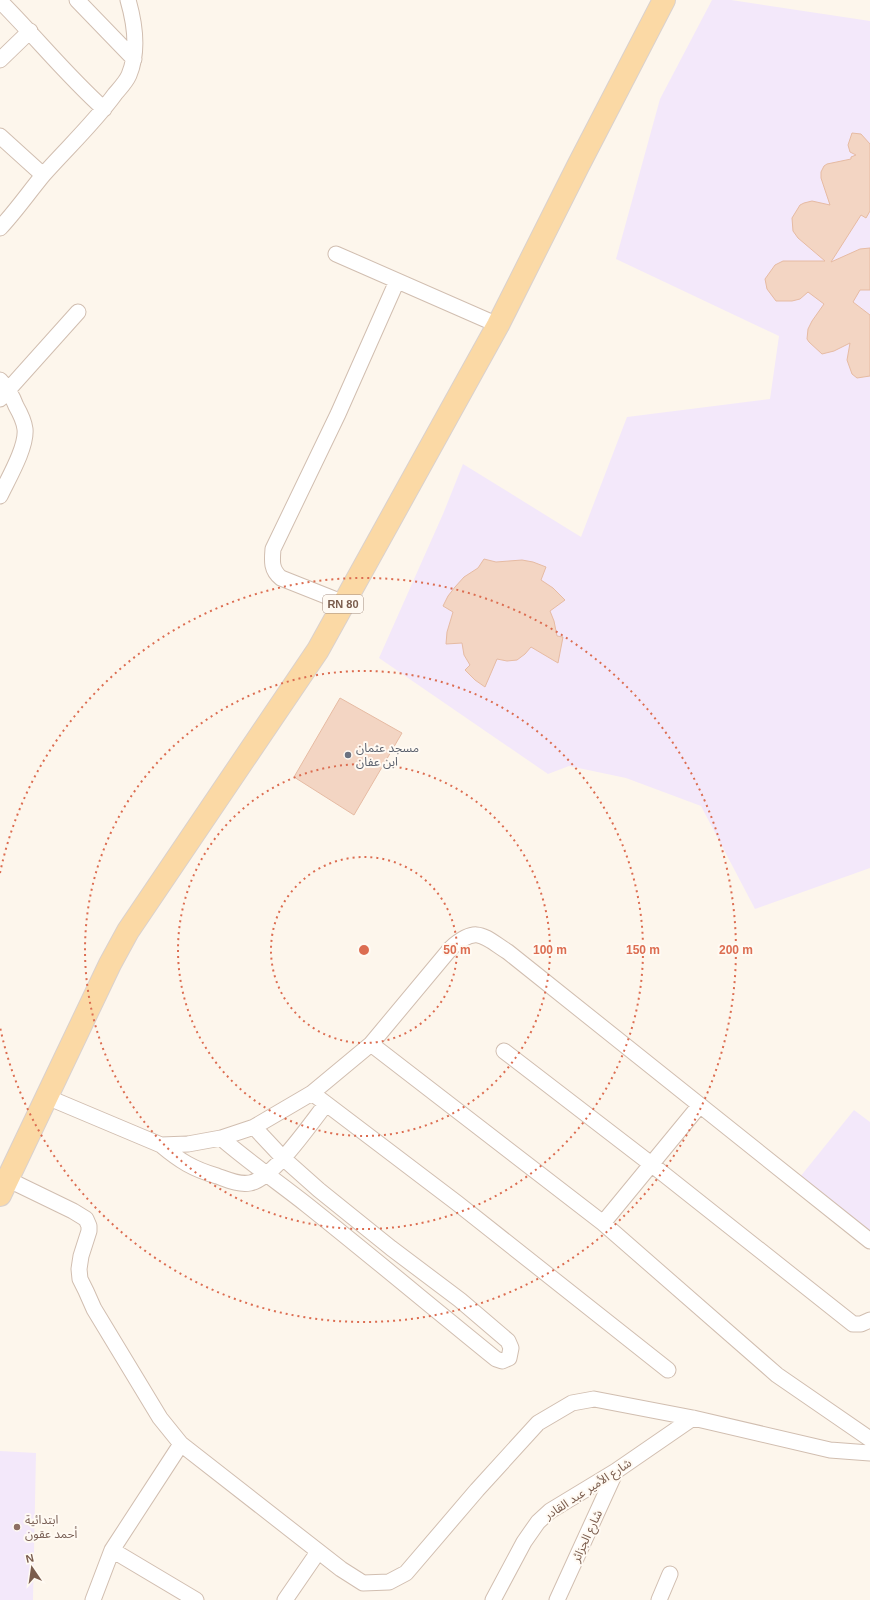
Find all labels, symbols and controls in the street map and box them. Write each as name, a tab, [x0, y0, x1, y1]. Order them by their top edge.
road number: RN 80	[323, 595, 363, 613]
place label: مسجد عثمان ابن عفان	[356, 741, 419, 769]
marker: مسجد عثمان ابن عفان	[343, 750, 353, 760]
centre of rings	[357, 943, 371, 957]
text: 50 m	[443, 943, 471, 957]
text: 100 m	[533, 943, 567, 957]
text: 150 m	[626, 943, 660, 957]
text: 200 m	[719, 943, 753, 957]
street label: شارع الأمير عبد القادر	[541, 1456, 635, 1525]
street label: شارع الجزائر	[568, 1508, 607, 1566]
place label: ابتدائية أحمد عقون	[25, 1513, 78, 1541]
marker: ابتدائية أحمد عقون	[12, 1522, 22, 1532]
north arrow	[12, 1548, 52, 1588]
text: N	[25, 1552, 35, 1565]

